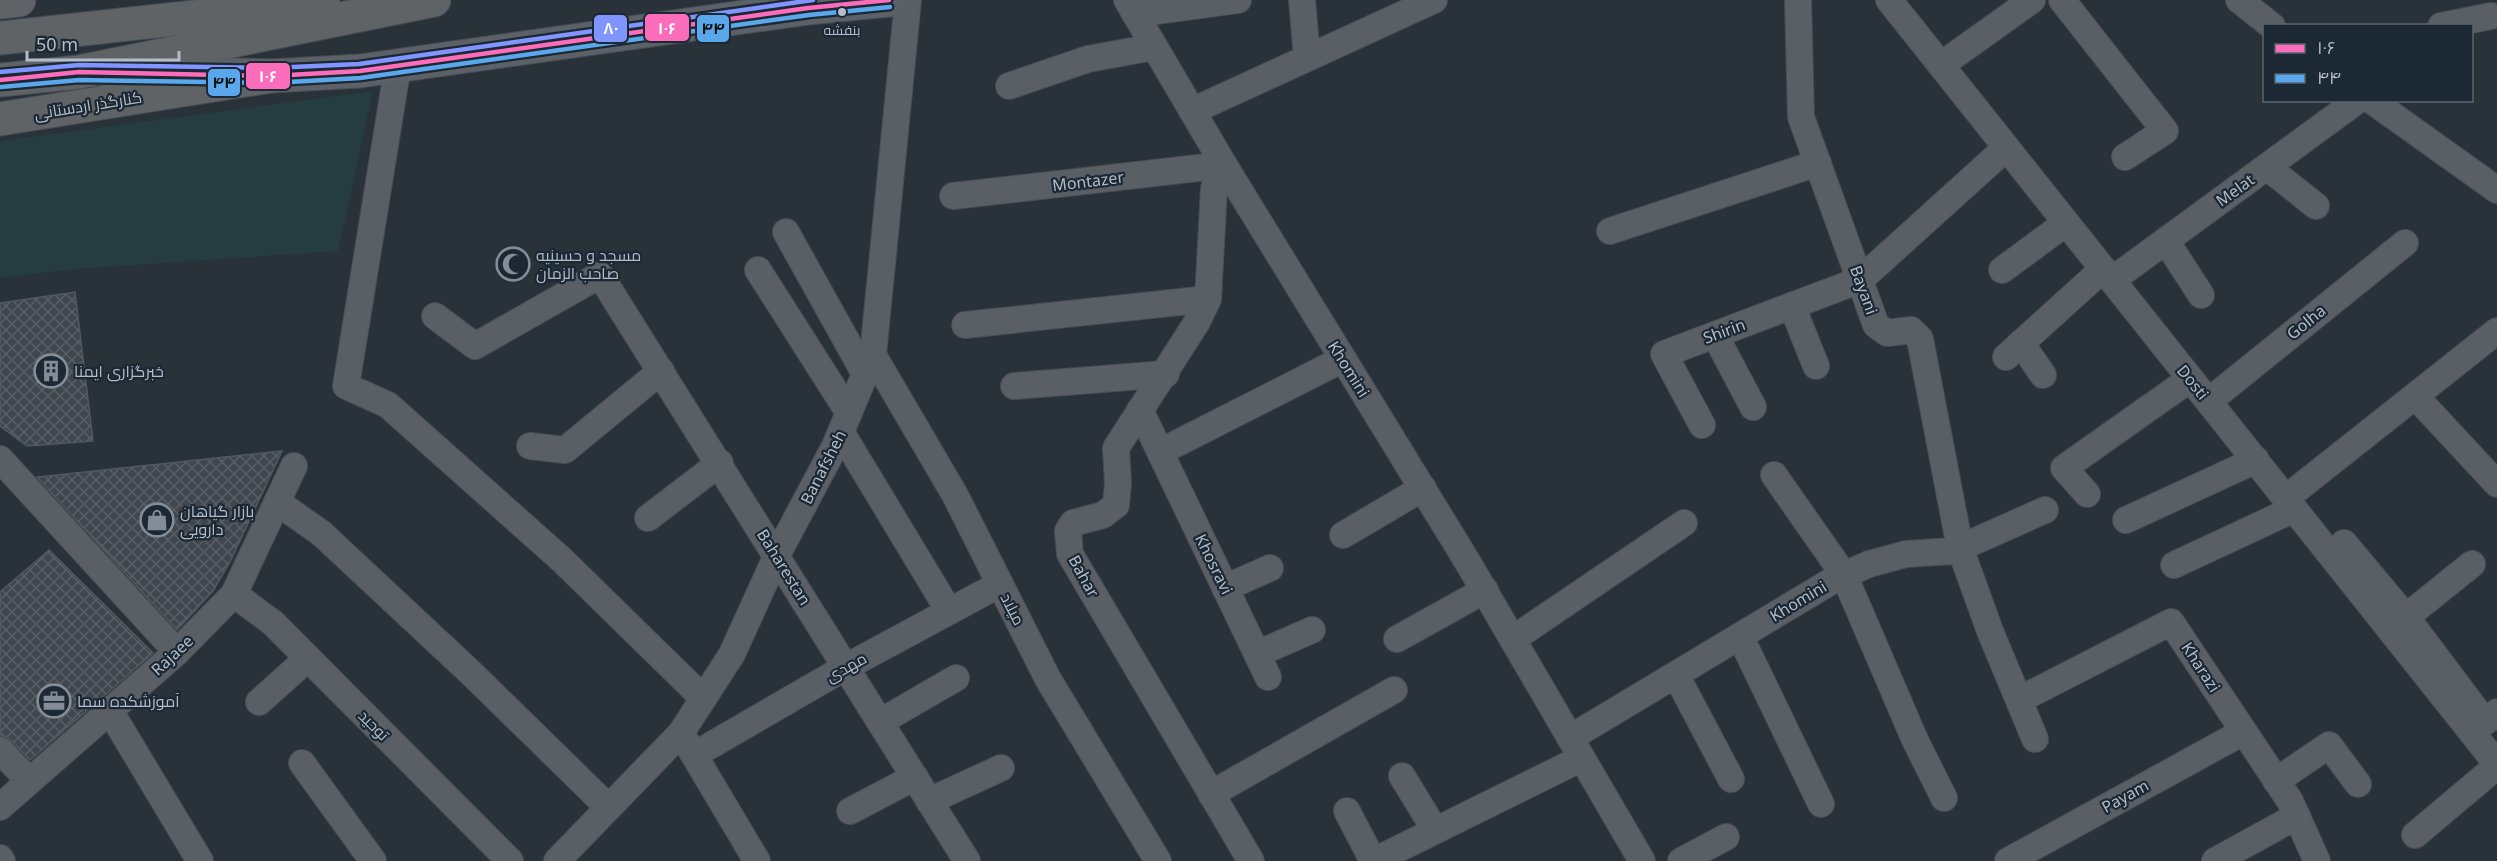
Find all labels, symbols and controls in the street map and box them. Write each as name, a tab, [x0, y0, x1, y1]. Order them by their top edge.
marker: بنفشه	[836, 6, 848, 18]
line badge: ۱۰۶	[644, 13, 690, 42]
line badge: ۸۰	[593, 14, 628, 43]
line badge: ۴۴	[696, 14, 730, 43]
text: ۸۰	[603, 17, 619, 39]
text: ۱۰۶	[658, 17, 676, 39]
text: ۴۴	[701, 17, 725, 39]
place label: بنفشه	[824, 20, 860, 39]
scale bar	[27, 24, 178, 62]
legend	[2263, 24, 2473, 102]
text: 50 m	[36, 32, 78, 56]
text: ۱۰۶	[2317, 35, 2336, 59]
line badge: ۱۰۶	[245, 62, 291, 90]
text: ۱۰۶	[259, 65, 277, 87]
text: ۴۴	[2317, 65, 2341, 89]
line badge: ۴۴	[207, 68, 241, 97]
text: ۴۴	[212, 71, 236, 93]
street label: کنارگذر اردستانی	[33, 86, 143, 124]
street label: Montazer	[1051, 166, 1125, 196]
street label: Melat	[2211, 169, 2259, 211]
place label: مسجد و حسینیه صاحب الزمان	[536, 244, 641, 284]
mosque icon: مسجد و حسینیه صاحب الزمان	[495, 246, 531, 282]
street label: Bayani	[1845, 262, 1883, 318]
street label: Golha	[2282, 300, 2330, 344]
street label: Shirin	[1700, 313, 1748, 349]
street label: Khomini	[1323, 337, 1375, 401]
building icon: خبرگزاری ایمنا	[33, 353, 69, 389]
place label: خبرگزاری ایمنا	[74, 360, 164, 382]
street label: Dosti	[2172, 360, 2214, 404]
street label: Banafsheh	[795, 426, 851, 508]
place label: بازار گیاهان دارویی	[180, 500, 254, 540]
shop icon: بازار گیاهان دارویی	[139, 502, 175, 538]
street label: Baharestan	[752, 525, 816, 609]
street label: Khosravi	[1190, 530, 1238, 598]
street label: Bahar	[1064, 551, 1105, 601]
street label: Khomini	[1766, 575, 1830, 627]
street label: میلاد	[996, 589, 1030, 629]
street label: Rajaee	[146, 630, 198, 680]
street label: Kharazi	[2177, 638, 2225, 696]
street label: مهدی	[822, 647, 870, 687]
office icon: آموزشکده سما	[36, 683, 72, 719]
place label: آموزشکده سما	[77, 690, 180, 712]
street label: توحید	[354, 705, 395, 746]
street label: Payam	[2097, 774, 2153, 818]

